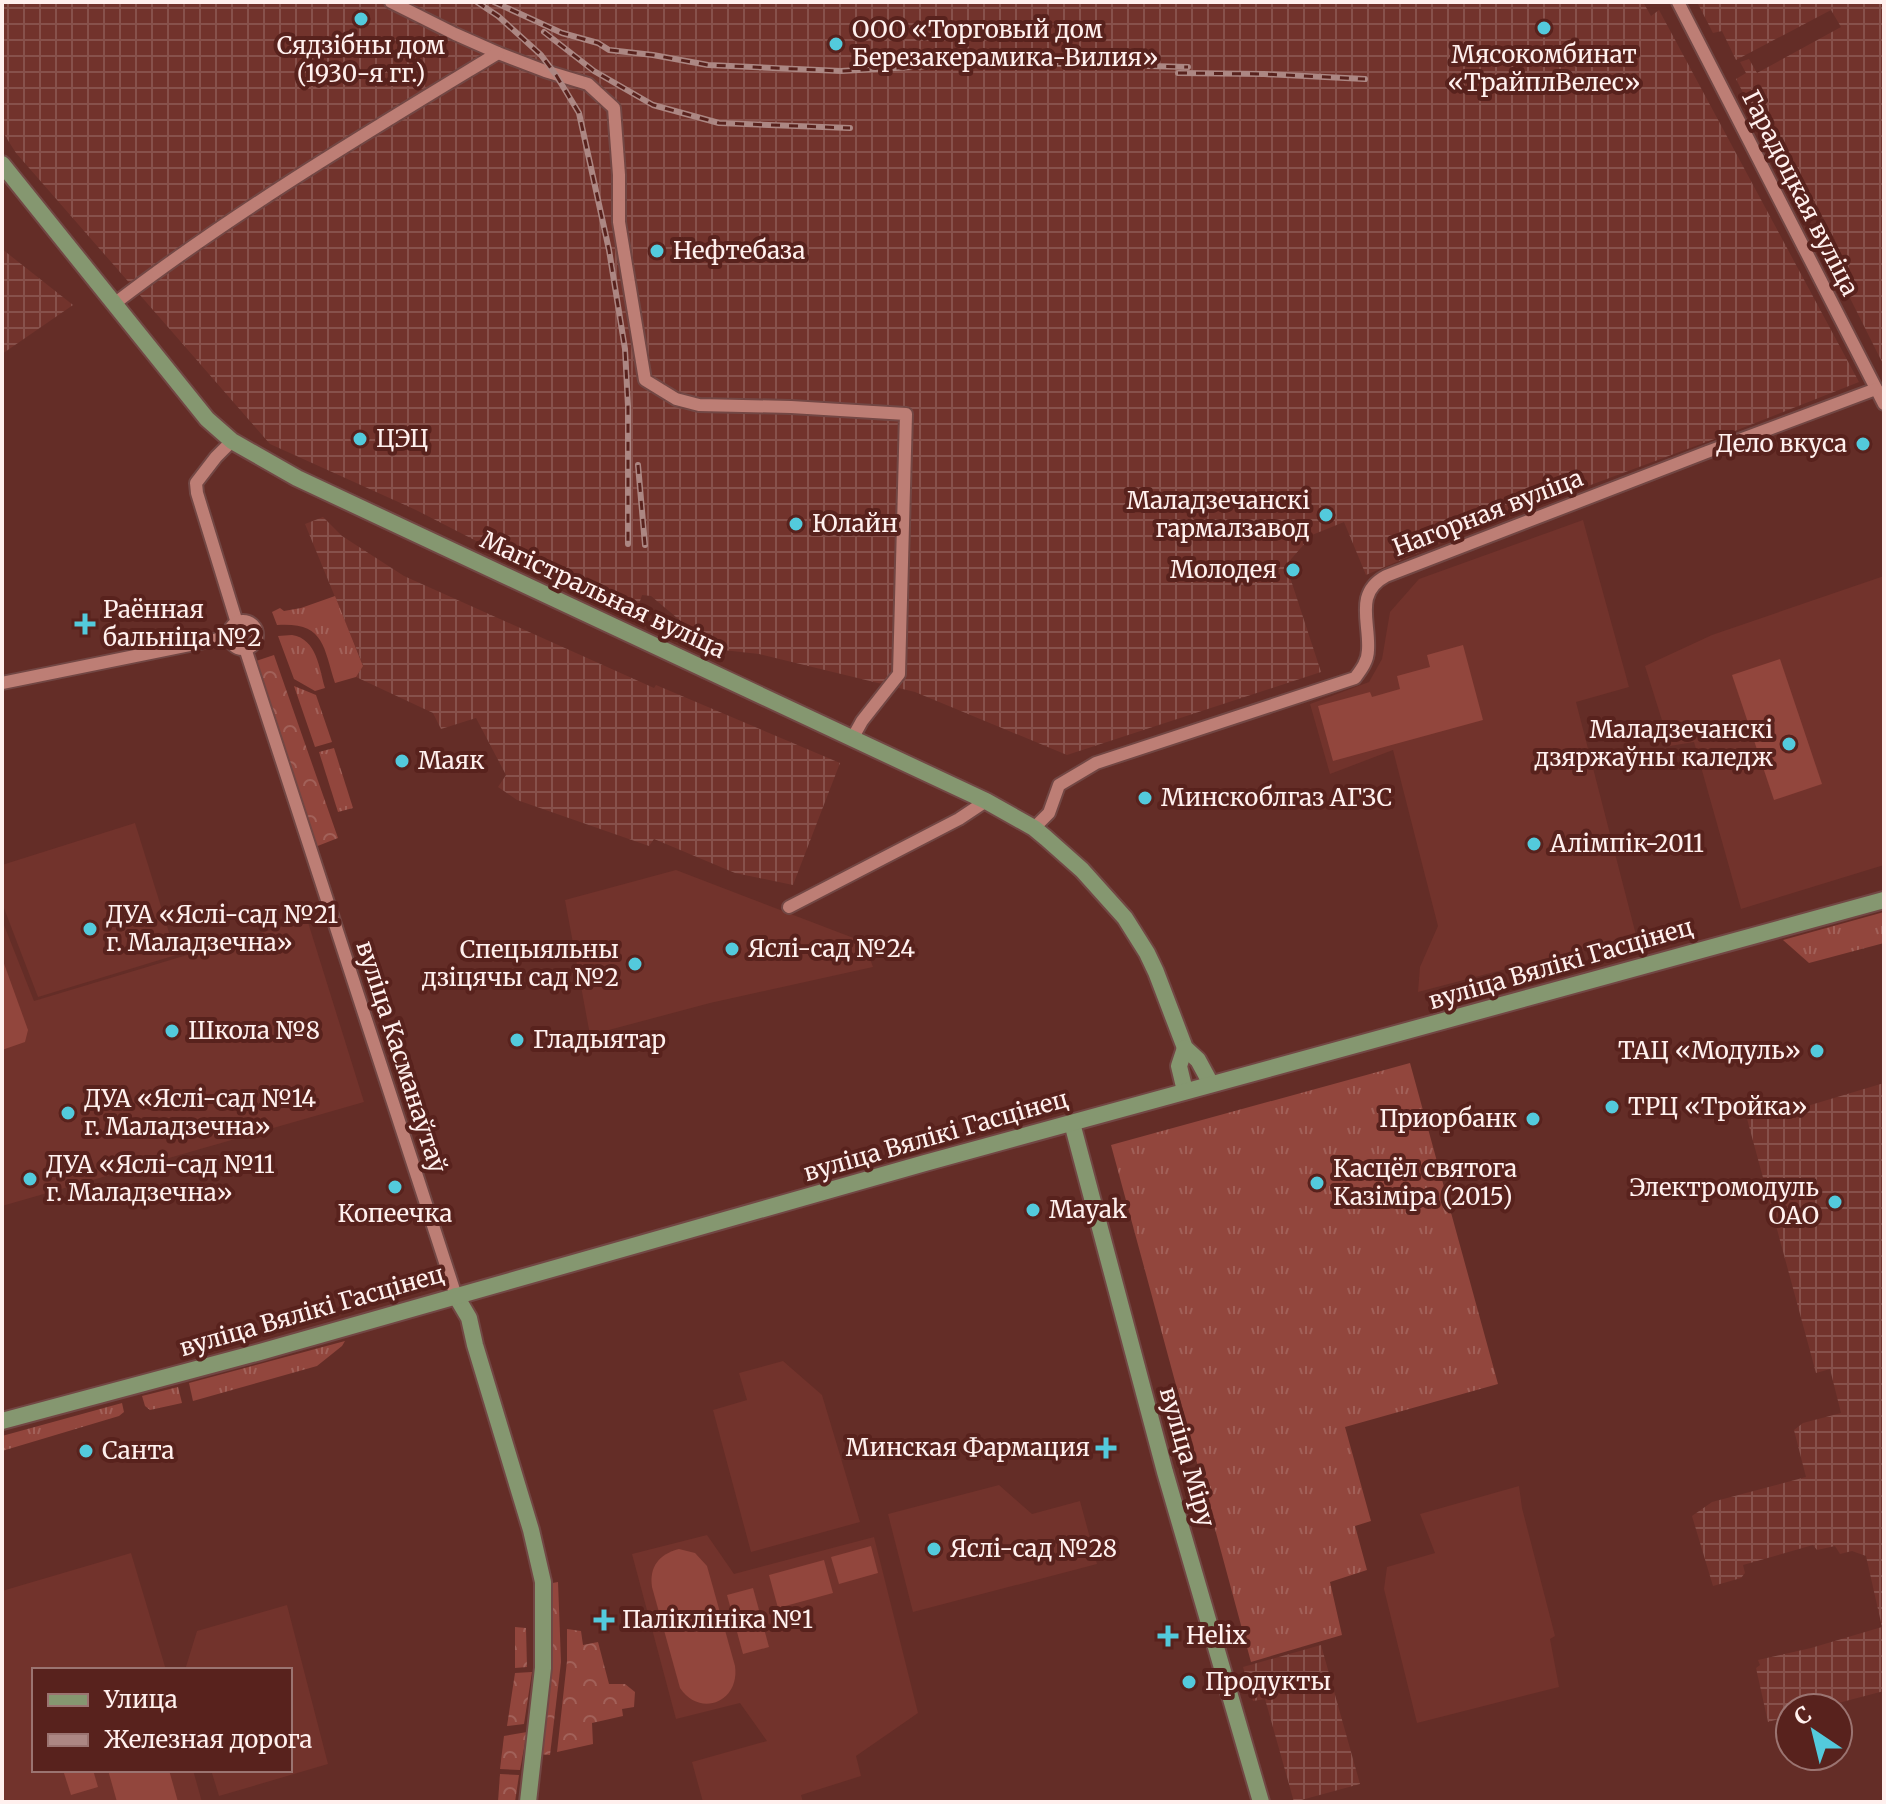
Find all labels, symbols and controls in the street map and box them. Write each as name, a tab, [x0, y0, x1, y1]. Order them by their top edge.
marker: Сядзібны дом (1930-я гг.)	[352, 10, 370, 28]
place label: ООО «Торговый дом Березакерамика-Вилия»	[852, 14, 1159, 73]
marker: Мясокомбинат «ТрайплВелес»	[1535, 19, 1553, 37]
place label: Сядзібны дом (1930-я гг.)	[277, 30, 445, 89]
marker: ООО «Торговый дом Березакерамика-Вилия»	[827, 35, 845, 53]
place label: Мясокомбинат «ТрайплВелес»	[1448, 39, 1641, 98]
street label: Гарадоцкая вуліца	[1735, 85, 1866, 301]
place label: Нефтебаза	[673, 235, 806, 266]
marker: Нефтебаза	[648, 242, 666, 260]
place label: ЦЭЦ	[376, 423, 429, 454]
place label: Дело вкуса	[1716, 428, 1847, 459]
marker: ЦЭЦ	[351, 430, 369, 448]
marker: Дело вкуса	[1854, 435, 1872, 453]
street label: Нагорная вуліца	[1388, 462, 1587, 563]
place label: Маладзечанскі гармалзавод	[1126, 485, 1310, 544]
marker: Маладзечанскі гармалзавод	[1317, 506, 1335, 524]
place label: Юлайн	[812, 508, 898, 539]
marker: Юлайн	[787, 515, 805, 533]
street label: Магістральная вуліца	[476, 524, 731, 665]
place label: Молодея	[1170, 554, 1277, 585]
marker: Молодея	[1284, 561, 1302, 579]
place label: Раённая бальніца №2	[103, 594, 262, 653]
marker: Раённая бальніца №2	[74, 613, 96, 635]
place label: Маладзечанскі дзяржаўны каледж	[1534, 714, 1773, 773]
marker: Маладзечанскі дзяржаўны каледж	[1780, 735, 1798, 753]
place label: Маяк	[418, 745, 484, 776]
marker: Маяк	[393, 752, 411, 770]
place label: Минскоблгаз АГЗС	[1161, 782, 1392, 813]
marker: Минскоблгаз АГЗС	[1136, 789, 1154, 807]
place label: Алімпік-2011	[1549, 828, 1704, 859]
marker: Алімпік-2011	[1525, 835, 1543, 853]
place label: ДУА «Яслі-сад №21 г. Маладзечна»	[106, 899, 338, 958]
street label: вуліца Вялікі Гасцінец	[1425, 911, 1697, 1016]
marker: ДУА «Яслі-сад №21 г. Маладзечна»	[81, 920, 99, 938]
place label: Яслі-сад №24	[748, 933, 915, 964]
place label: Спецыяльны дзіцячы сад №2	[421, 934, 619, 993]
street label: вуліца Касманаўтаў	[349, 937, 454, 1177]
marker: Яслі-сад №24	[723, 940, 741, 958]
marker: Спецыяльны дзіцячы сад №2	[626, 955, 644, 973]
place label: Школа №8	[188, 1015, 320, 1046]
marker: Школа №8	[163, 1022, 181, 1040]
place label: Гладыятар	[533, 1024, 666, 1055]
marker: Гладыятар	[508, 1031, 526, 1049]
place label: ТАЦ «Модуль»	[1618, 1035, 1801, 1066]
marker: ТАЦ «Модуль»	[1808, 1042, 1826, 1060]
place label: ДУА «Яслі-сад №14 г. Маладзечна»	[84, 1083, 316, 1142]
street label: вуліца Вялікі Гасцінец	[800, 1083, 1072, 1188]
place label: ТРЦ «Тройка»	[1628, 1091, 1807, 1122]
marker: ТРЦ «Тройка»	[1603, 1098, 1621, 1116]
place label: Приорбанк	[1379, 1103, 1517, 1134]
marker: ДУА «Яслі-сад №14 г. Маладзечна»	[59, 1104, 77, 1122]
marker: Приорбанк	[1524, 1110, 1542, 1128]
place label: ДУА «Яслі-сад №11 г. Маладзечна»	[46, 1149, 275, 1208]
place label: Касцёл святога Казіміра (2015)	[1333, 1153, 1517, 1212]
marker: ДУА «Яслі-сад №11 г. Маладзечна»	[21, 1170, 39, 1188]
place label: Электромодуль ОАО	[1629, 1172, 1819, 1231]
marker: Касцёл святога Казіміра (2015)	[1308, 1174, 1326, 1192]
marker: Копеечка	[386, 1178, 404, 1196]
marker: Электромодуль ОАО	[1826, 1193, 1844, 1211]
place label: Mayak	[1049, 1194, 1128, 1225]
place label: Копеечка	[338, 1198, 453, 1229]
marker: Mayak	[1024, 1201, 1042, 1219]
street label: вуліца Вялікі Гасцінец	[176, 1258, 448, 1363]
street label: вуліца Міру	[1153, 1383, 1222, 1530]
place label: Минская Фармация	[846, 1432, 1090, 1463]
place label: Санта	[102, 1435, 174, 1466]
marker: Минская Фармация	[1097, 1439, 1115, 1457]
marker: Санта	[77, 1442, 95, 1460]
place label: Яслі-сад №28	[950, 1533, 1117, 1564]
marker: Яслі-сад №28	[925, 1540, 943, 1558]
place label: Паліклініка №1	[622, 1604, 813, 1635]
marker: Паліклініка №1	[593, 1609, 615, 1631]
place label: Helix	[1186, 1620, 1248, 1651]
marker: Helix	[1157, 1625, 1179, 1647]
place label: Продукты	[1205, 1666, 1331, 1697]
legend	[32, 1668, 292, 1772]
marker: Продукты	[1180, 1673, 1198, 1691]
text: Улица	[103, 1684, 178, 1715]
north arrow	[1774, 1692, 1854, 1772]
text: С	[1789, 1700, 1817, 1731]
text: Железная дорога	[104, 1724, 312, 1755]

